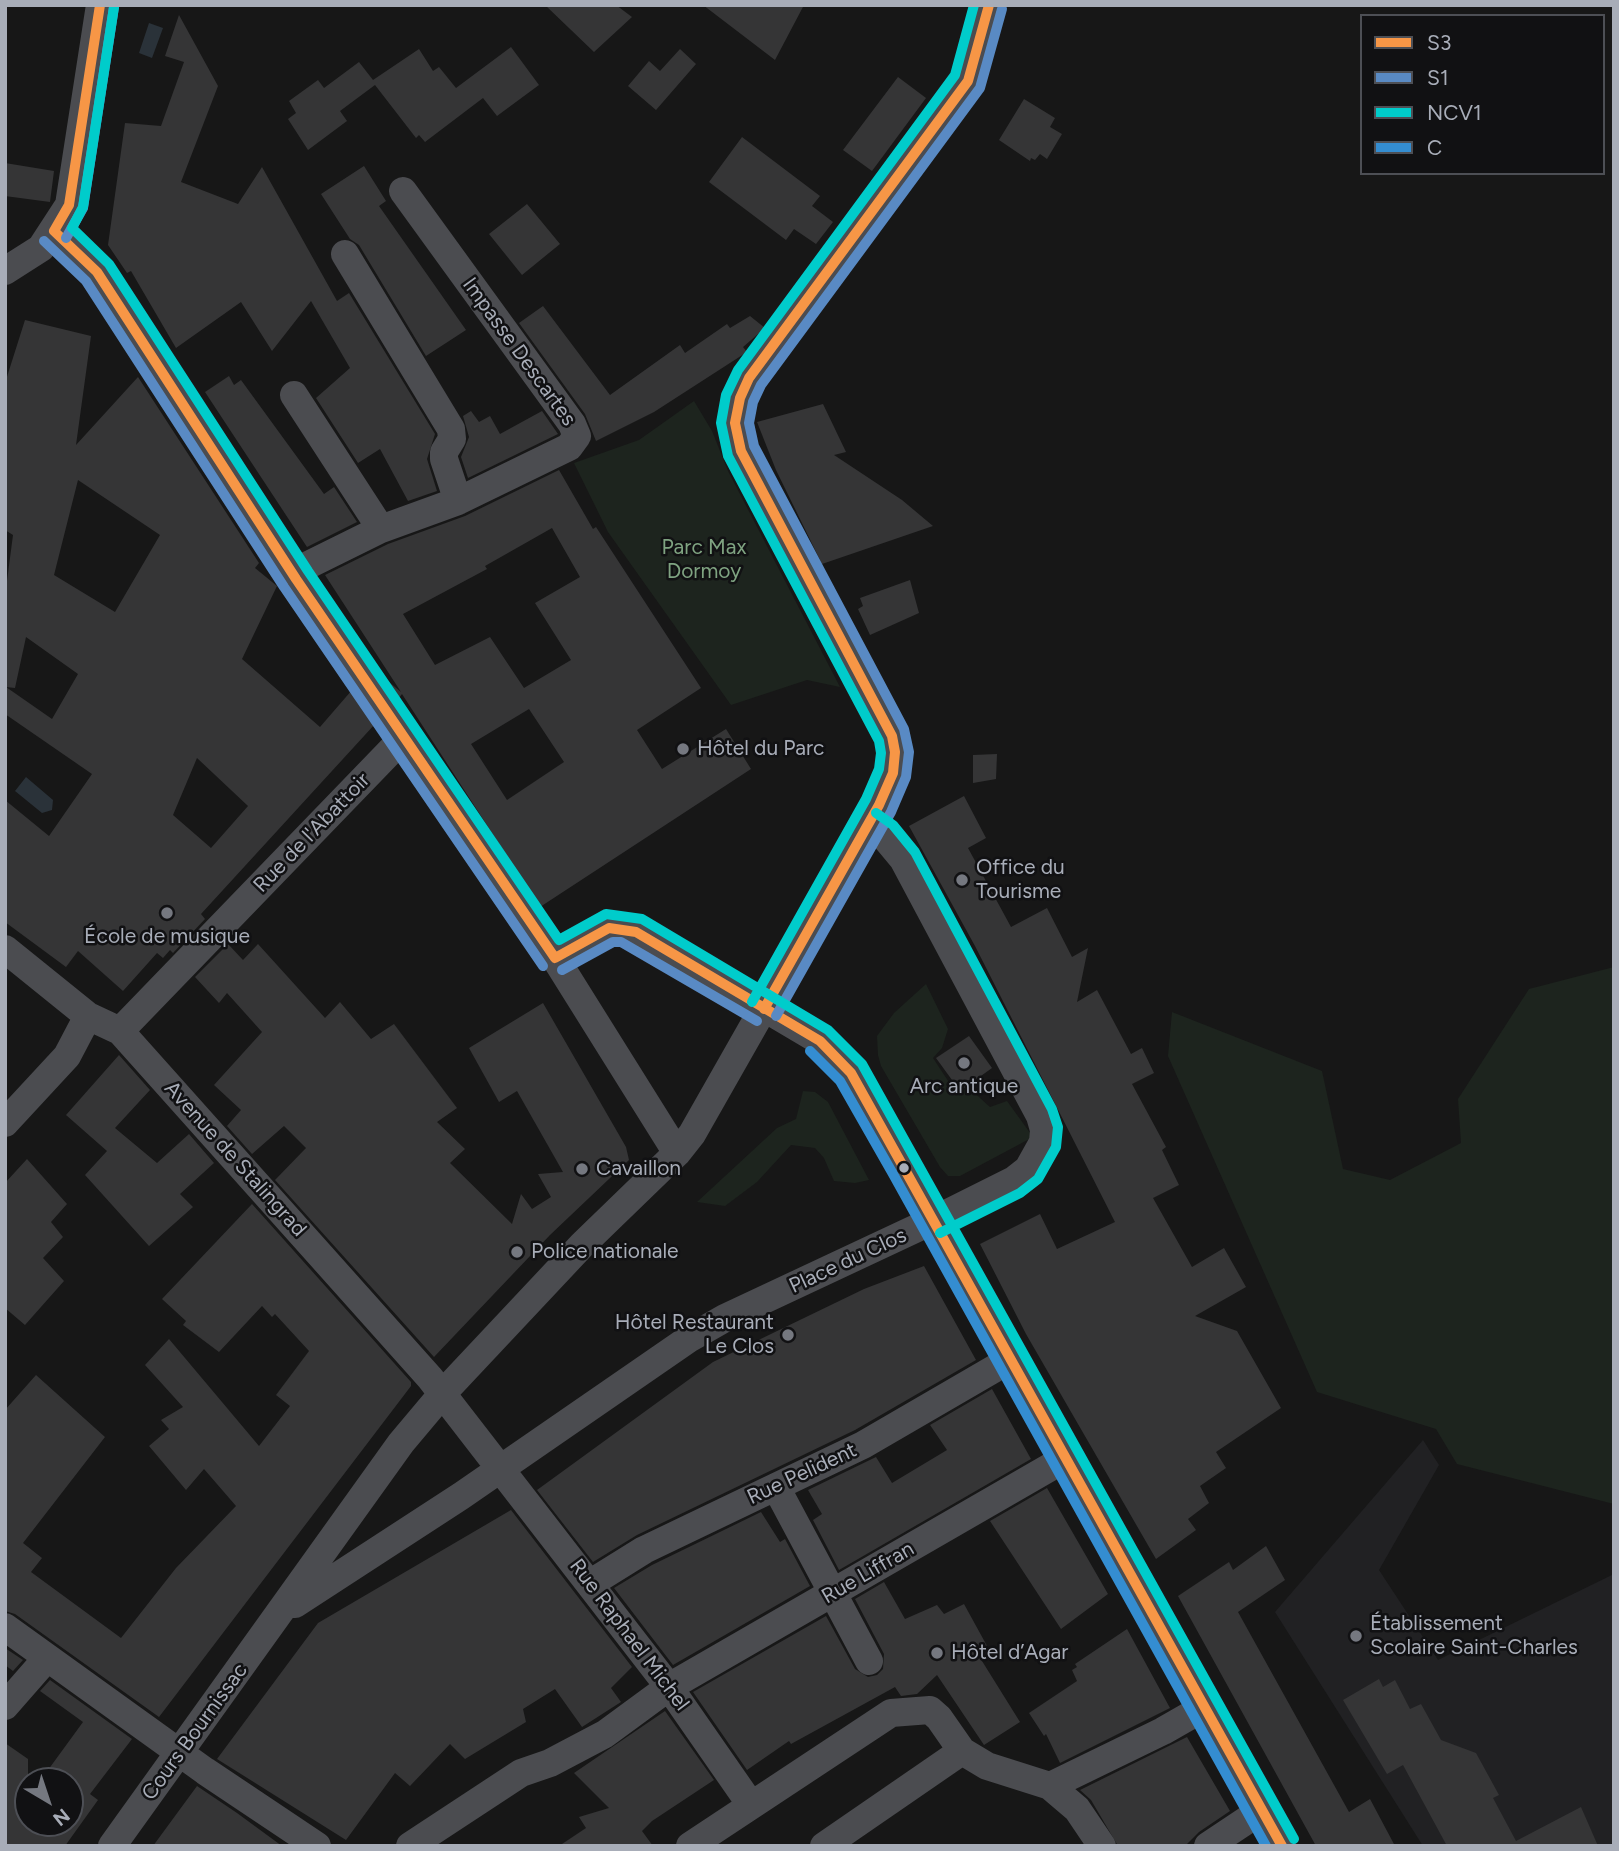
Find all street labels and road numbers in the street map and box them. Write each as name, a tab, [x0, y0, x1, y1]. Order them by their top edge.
street label: Impasse Descartes	[457, 273, 581, 431]
street label: Rue de l'Abattoir	[249, 768, 375, 898]
street label: Avenue de Stalingrad	[159, 1076, 311, 1242]
street label: Place du Clos	[785, 1223, 911, 1299]
street label: Rue Pelident	[743, 1438, 861, 1510]
street label: Rue Liffran	[817, 1537, 919, 1609]
street label: Rue Raphael Michel	[564, 1554, 694, 1716]
street label: Cours Bournissac	[137, 1659, 253, 1805]

